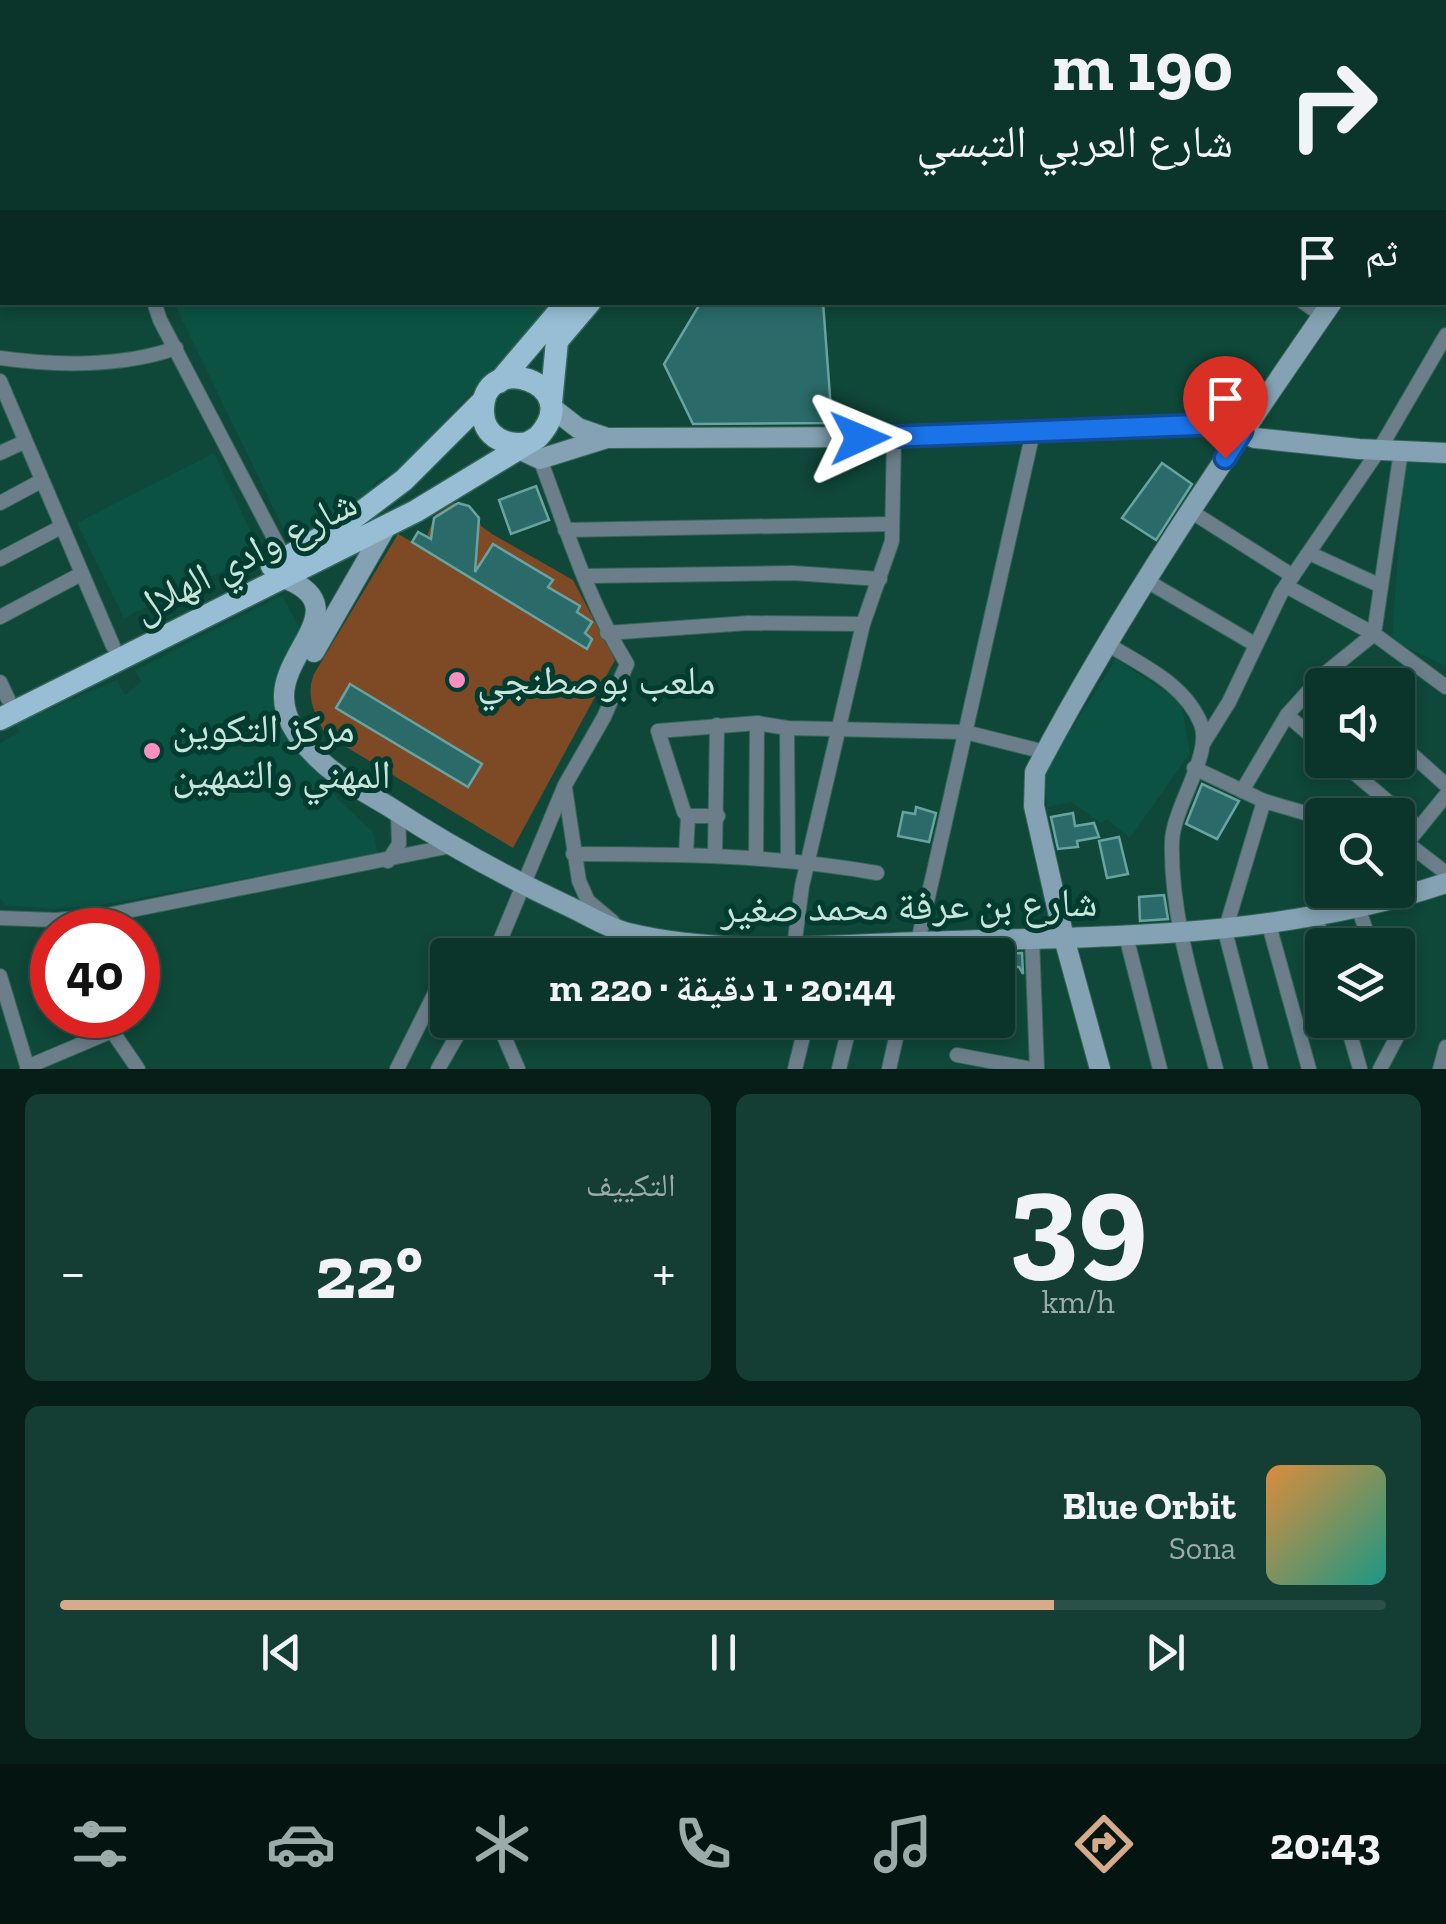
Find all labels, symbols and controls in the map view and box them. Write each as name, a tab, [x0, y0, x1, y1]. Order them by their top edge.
text: 190 m	[1053, 24, 1233, 108]
icon: right	[1268, 40, 1398, 170]
text: شارع العربي التبسي	[916, 115, 1233, 169]
icon: arrive	[1290, 230, 1345, 285]
text: ثم	[1365, 230, 1398, 276]
pin	[1183, 356, 1268, 459]
icon: arrive	[1198, 371, 1253, 426]
position arrow	[808, 386, 912, 490]
street label: شارع وادي الهلال	[124, 478, 368, 639]
place label: ملعب بوصطنجي	[477, 656, 715, 712]
map controls	[1305, 668, 1415, 1038]
button: sound	[1305, 668, 1415, 778]
marker: ملعب بوصطنجي	[446, 669, 468, 691]
place label: مركز التكوين المهني والتمهين	[172, 704, 391, 806]
marker: مركز التكوين المهني والتمهين	[141, 740, 163, 762]
button: search	[1305, 798, 1415, 908]
street label: شارع بن عرفة محمد صغير	[719, 878, 1098, 933]
speed limit sign: 40	[30, 908, 160, 1038]
button: layers	[1305, 928, 1415, 1038]
text: 20:44 · 1 دقيقة · 220 m	[549, 965, 896, 1011]
text: 39	[1009, 1140, 1148, 1296]
text: التكييف	[586, 1166, 676, 1204]
text: 22°	[315, 1227, 423, 1317]
text: −	[60, 1239, 86, 1305]
text: +	[652, 1239, 676, 1305]
text: km/h	[1042, 1283, 1115, 1321]
text: Blue Orbit	[1063, 1483, 1236, 1529]
text: Sona	[1169, 1529, 1236, 1567]
icon: previous	[254, 1625, 309, 1680]
icon: pause	[696, 1625, 751, 1680]
icon: next	[1138, 1625, 1193, 1680]
icon: filters	[65, 1809, 135, 1879]
icon: car	[266, 1809, 336, 1879]
icon: climate	[467, 1809, 537, 1879]
icon: phone	[668, 1809, 738, 1879]
icon: music	[868, 1809, 938, 1879]
icon: directions	[1069, 1809, 1139, 1879]
text: 20:43	[1270, 1817, 1381, 1871]

